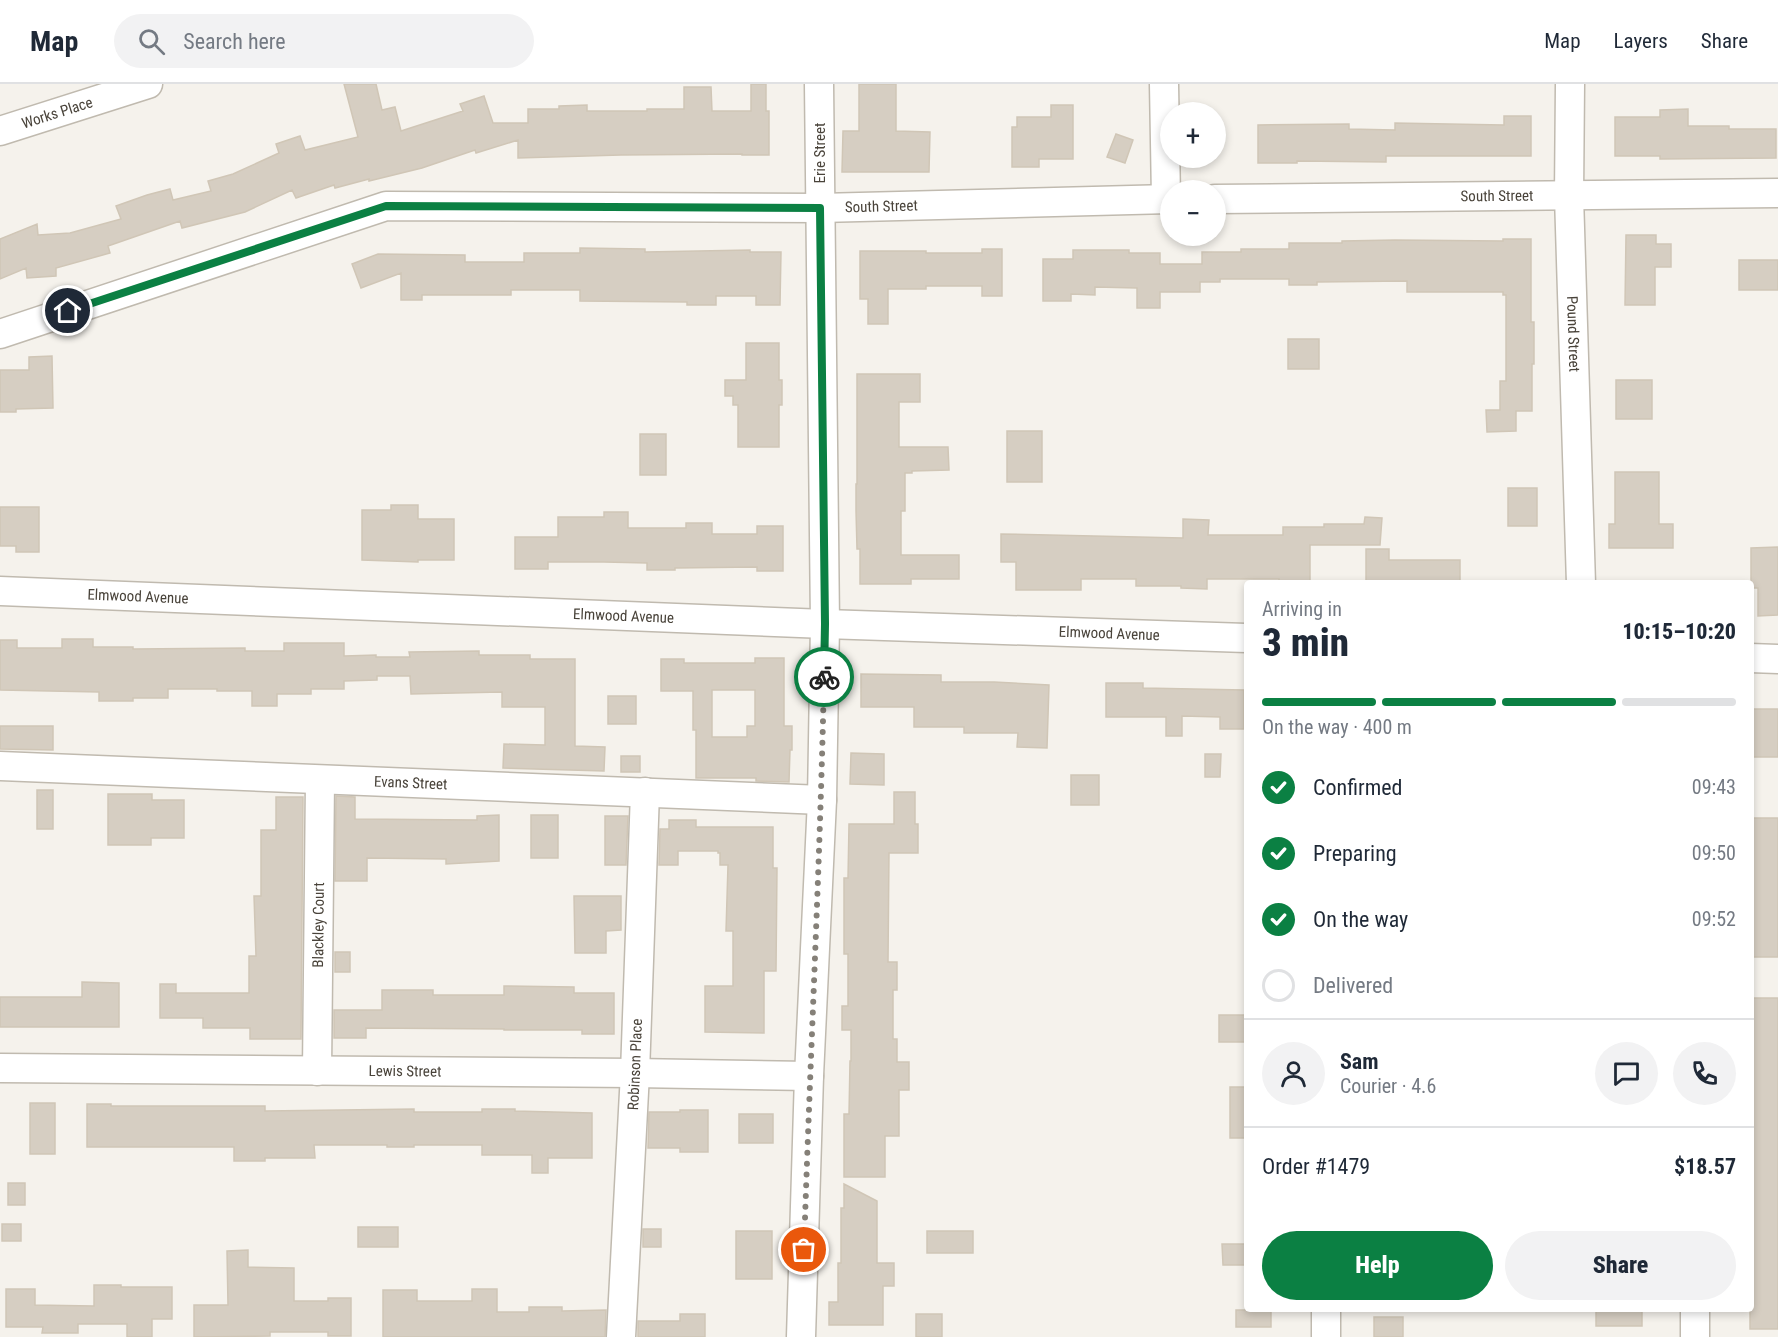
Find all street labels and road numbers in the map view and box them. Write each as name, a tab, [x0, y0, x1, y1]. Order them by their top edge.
street label: Works Place	[20, 93, 95, 133]
street label: Erie Street	[811, 122, 829, 184]
street label: South Street	[1460, 187, 1534, 205]
street label: South Street	[845, 196, 918, 216]
street label: Pound Street	[1563, 295, 1583, 372]
street label: Elmwood Avenue	[87, 586, 189, 608]
street label: Elmwood Avenue	[573, 605, 674, 627]
street label: Elmwood Avenue	[1058, 623, 1160, 644]
street label: Evans Street	[374, 772, 448, 793]
street label: Blackley Court	[309, 882, 328, 968]
street label: Robinson Place	[624, 1018, 646, 1111]
street label: Lewis Street	[368, 1062, 441, 1080]

